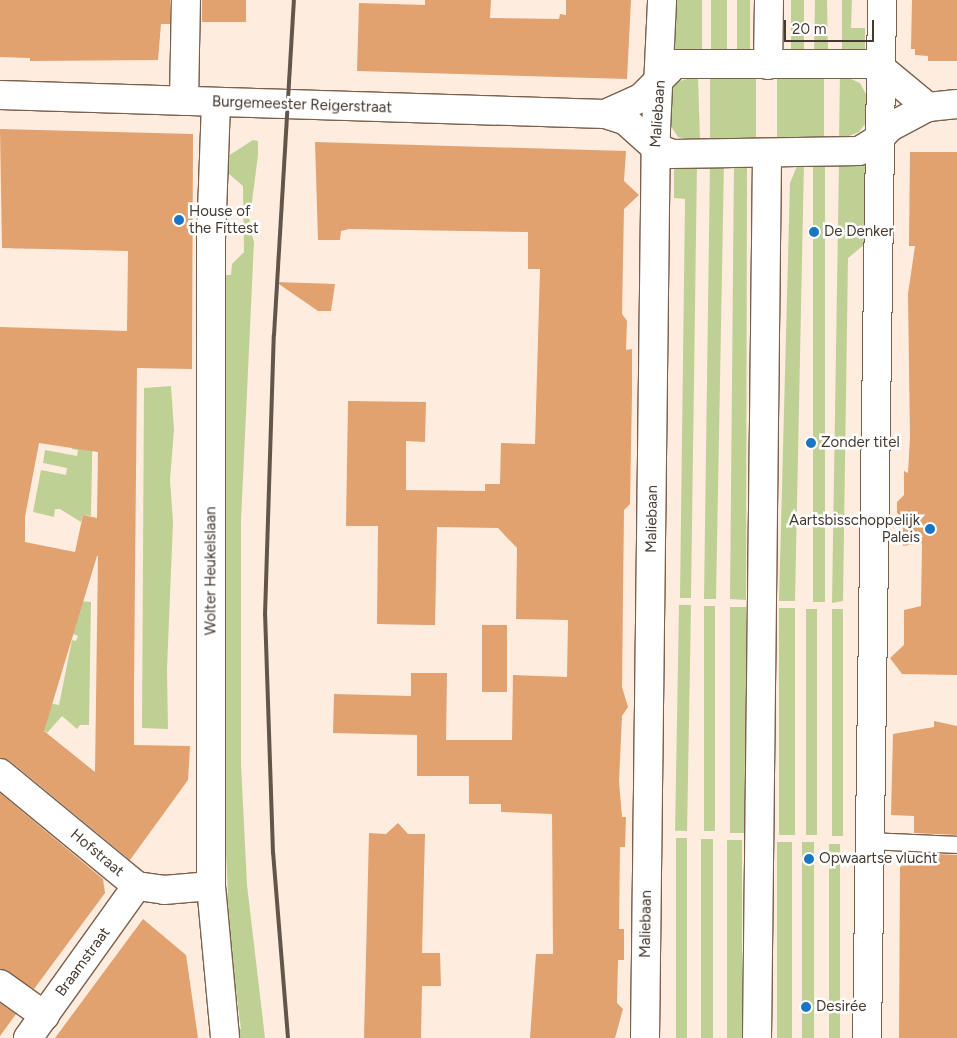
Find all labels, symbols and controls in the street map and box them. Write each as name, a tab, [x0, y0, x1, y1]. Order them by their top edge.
scale bar	[787, 10, 877, 42]
text: 20 m	[792, 20, 826, 38]
street label: Maliebaan	[647, 80, 669, 148]
street label: Burgemeester Reigerstraat	[212, 93, 392, 117]
place label: House of the Fittest	[189, 202, 259, 237]
marker: House of the Fittest	[173, 214, 185, 226]
place label: De Denker	[824, 223, 893, 241]
marker: De Denker	[808, 226, 820, 238]
place label: Zonder titel	[821, 434, 900, 452]
marker: Zonder titel	[805, 437, 817, 449]
street label: Maliebaan	[642, 485, 662, 553]
street label: Wolter Heukelslaan	[202, 507, 220, 635]
place label: Aartsbisschoppelijk Paleis	[789, 511, 920, 546]
marker: Aartsbisschoppelijk Paleis	[924, 523, 936, 535]
street label: Hofstraat	[67, 825, 127, 881]
place label: Opwaartse vlucht	[819, 850, 937, 868]
marker: Opwaartse vlucht	[803, 853, 815, 865]
street label: Maliebaan	[636, 890, 656, 958]
street label: Braamstraat	[52, 924, 114, 1000]
place label: Desirée	[816, 998, 866, 1016]
marker: Desirée	[800, 1001, 812, 1013]

